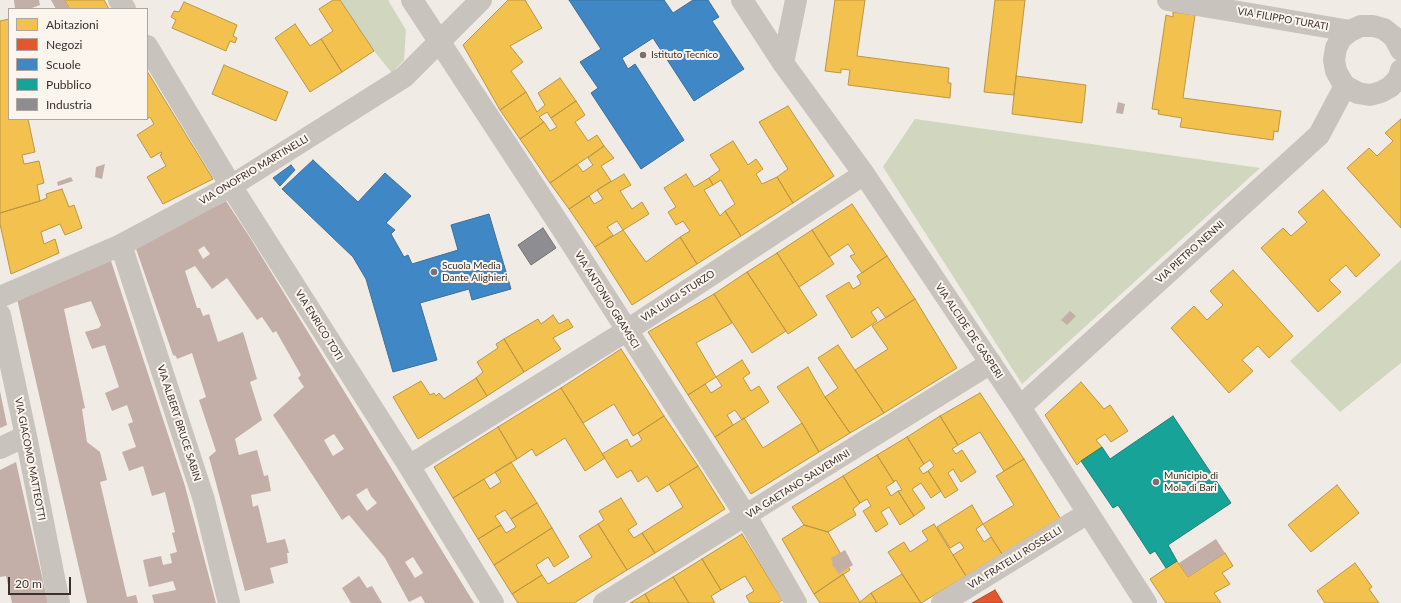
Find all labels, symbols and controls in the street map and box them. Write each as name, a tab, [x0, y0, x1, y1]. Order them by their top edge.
street label: VIA FILIPPO TURATI	[1237, 5, 1329, 33]
legend	[8, 8, 148, 120]
text: Abitazioni	[46, 17, 99, 32]
text: Negozi	[46, 37, 82, 52]
place label: Istituto Tecnico	[651, 49, 718, 61]
marker: Istituto Tecnico	[638, 50, 648, 60]
text: Scuole	[46, 57, 81, 72]
text: Pubblico	[46, 77, 91, 92]
text: Industria	[46, 97, 92, 112]
street label: VIA ONOFRIO MARTINELLI	[197, 133, 311, 207]
street label: VIA PIETRO NENNI	[1153, 218, 1227, 286]
street label: VIA ANTONIO GRAMSCI	[572, 249, 642, 351]
place label: Scuola Media Dante Alighieri	[442, 260, 507, 284]
marker: Scuola Media Dante Alighieri	[429, 267, 439, 277]
street label: VIA LUIGI STURZO	[639, 268, 717, 324]
street label: VIA ALCIDE DE GASPERI	[933, 281, 1005, 381]
street label: VIA ENRICO TOTI	[293, 288, 345, 362]
street label: VIA ALBERT BRUCE SABIN	[155, 363, 203, 483]
street label: VIA GIACOMO MATTEOTTI	[12, 396, 48, 522]
street label: VIA GAETANO SALVEMINI	[744, 447, 852, 521]
place label: Municipio di Mola di Bari	[1164, 470, 1218, 494]
marker: Municipio di Mola di Bari	[1151, 477, 1161, 487]
street label: VIA FRATELLI ROSSELLI	[966, 524, 1064, 592]
scale bar	[10, 569, 73, 595]
text: 20 m	[15, 576, 42, 591]

